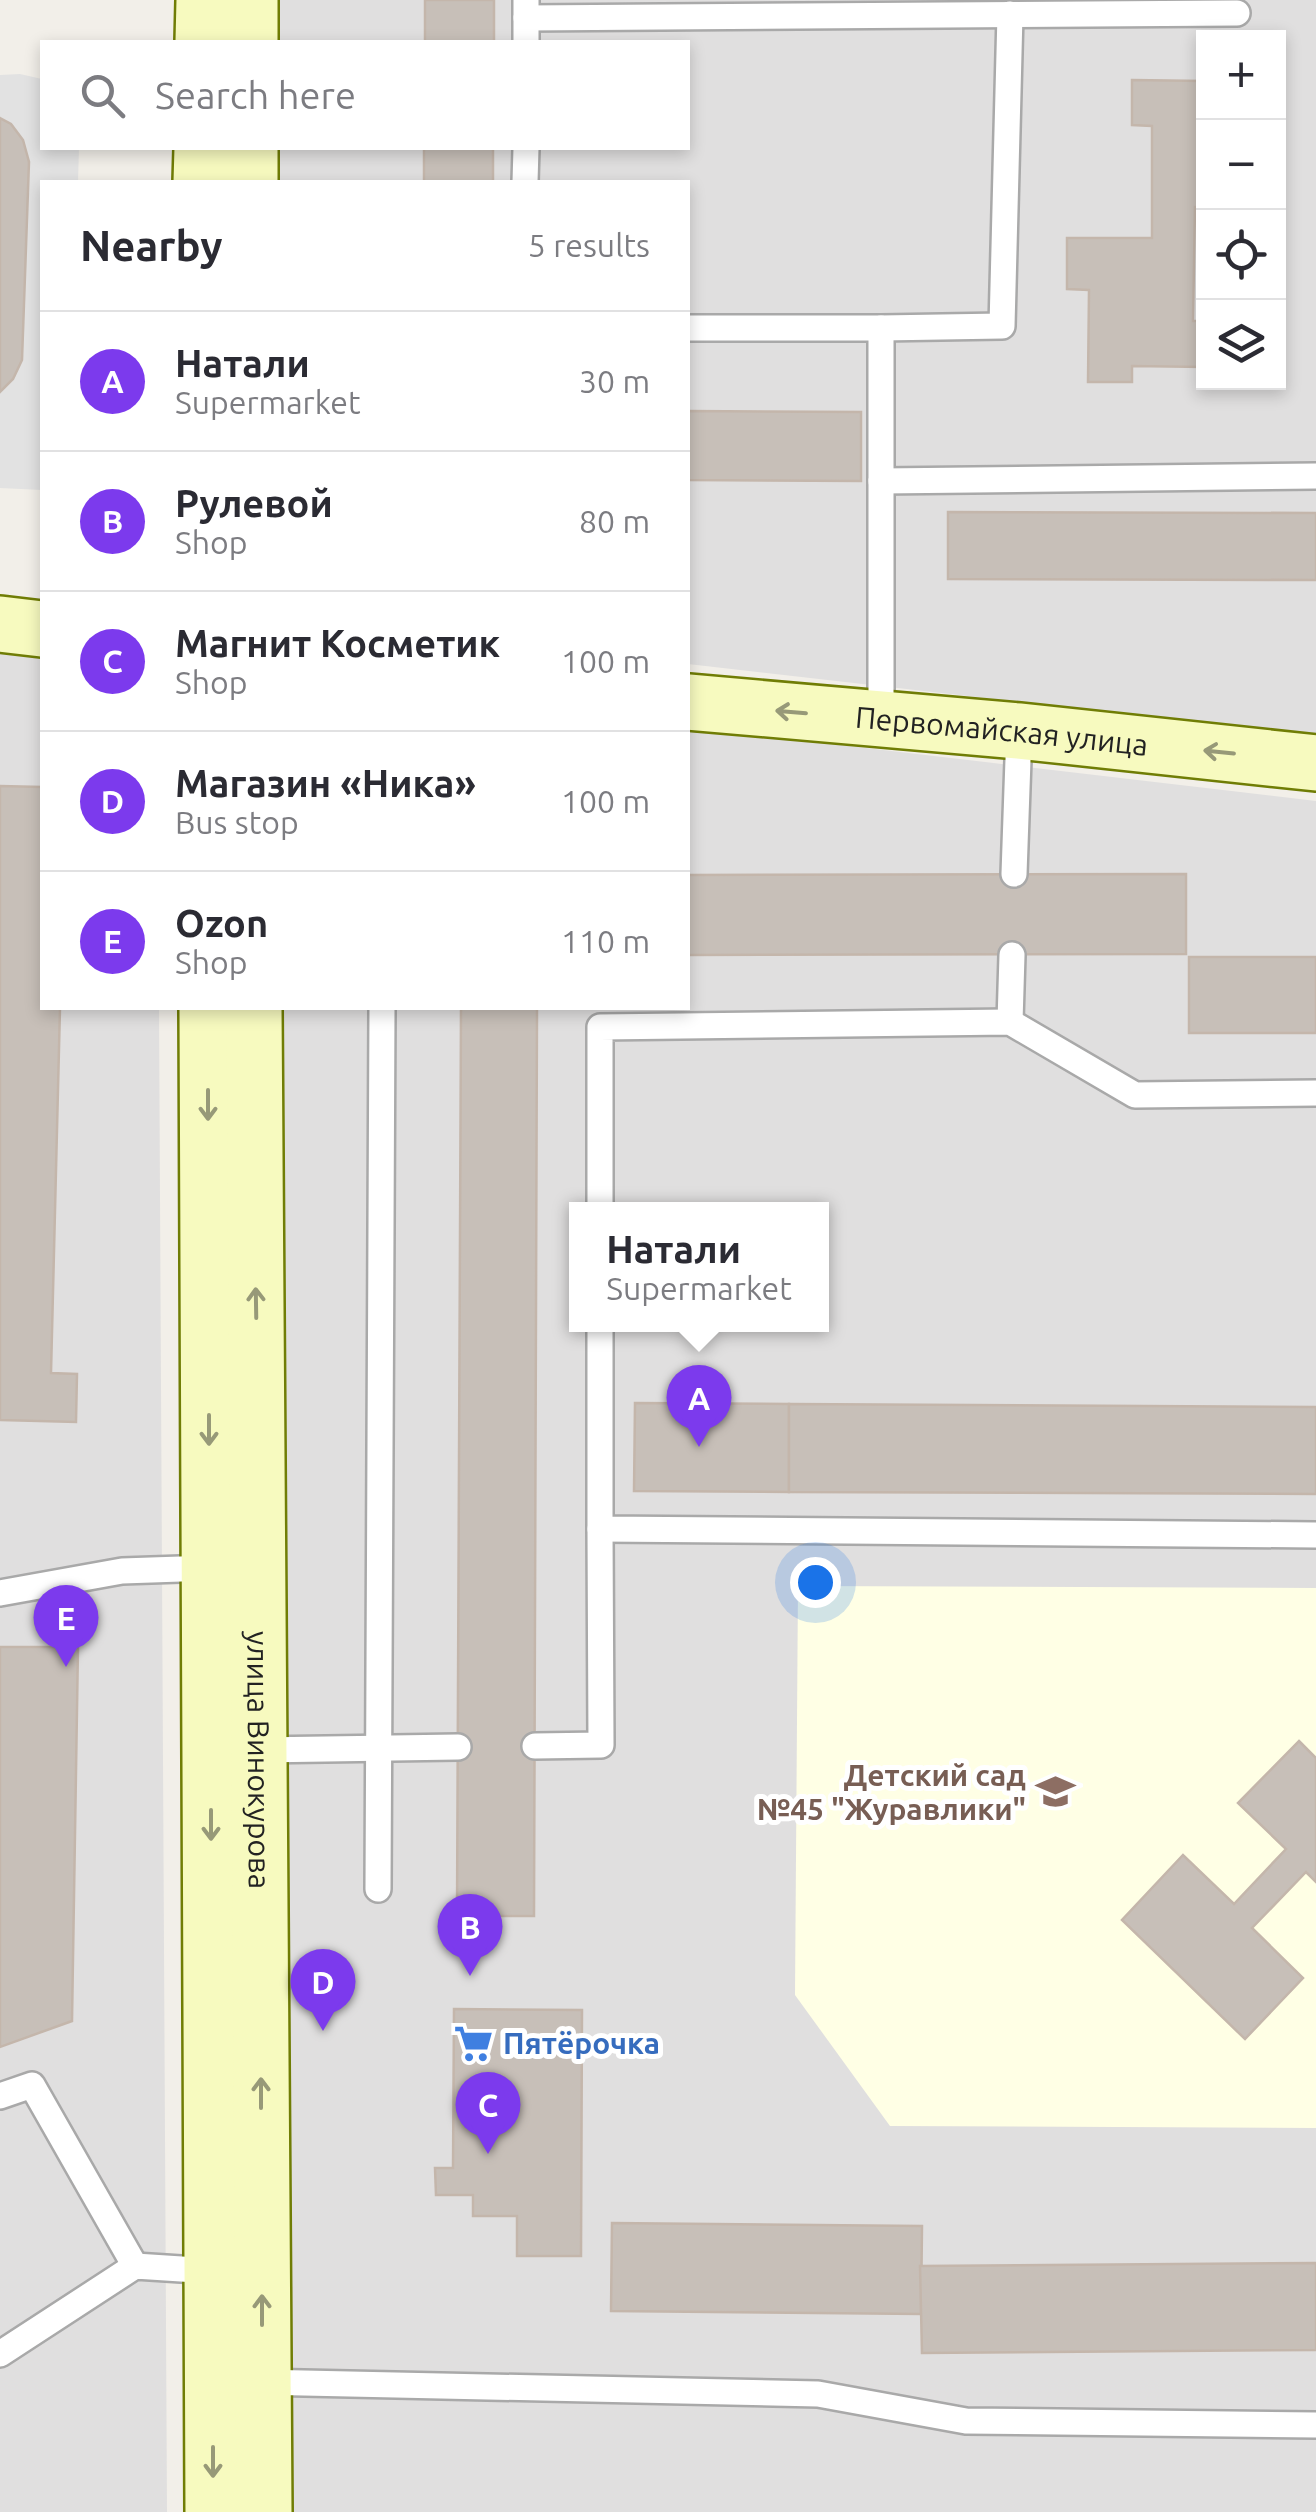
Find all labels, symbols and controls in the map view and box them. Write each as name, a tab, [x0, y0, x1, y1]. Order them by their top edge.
map controls	[1196, 30, 1286, 390]
button: +	[1196, 30, 1286, 120]
search box	[40, 40, 690, 150]
icon: search	[75, 68, 130, 123]
text: Search here	[155, 74, 356, 116]
button: −	[1196, 120, 1286, 210]
button: locate	[1196, 210, 1286, 300]
text: Nearby	[80, 222, 223, 269]
text: 5 results	[528, 227, 650, 263]
button: layers	[1196, 300, 1286, 390]
text: Натали	[175, 342, 310, 384]
text: A	[101, 363, 124, 399]
text: 30 m	[579, 363, 650, 399]
text: Supermarket	[175, 384, 361, 420]
text: Рулевой	[175, 482, 333, 524]
text: B	[102, 503, 123, 539]
text: 80 m	[579, 503, 650, 539]
text: Shop	[175, 524, 247, 560]
text: Магнит Косметик	[175, 622, 500, 664]
text: C	[102, 643, 123, 679]
text: 100 m	[561, 643, 650, 679]
text: Shop	[175, 664, 247, 700]
street label: Первомайская улица	[854, 700, 1150, 762]
one-way arrow	[775, 702, 808, 721]
one-way arrow	[1203, 742, 1236, 761]
text: Магазин «Ника»	[175, 762, 476, 804]
text: D	[101, 783, 124, 819]
text: 100 m	[561, 783, 650, 819]
text: Bus stop	[175, 804, 299, 840]
text: Ozon	[175, 902, 268, 944]
text: E	[103, 923, 122, 959]
text: 110 m	[561, 923, 650, 959]
text: Shop	[175, 944, 247, 980]
one-way arrow	[198, 1088, 218, 1120]
popup	[569, 1202, 829, 1332]
text: Натали	[606, 1228, 741, 1270]
text: Supermarket	[606, 1270, 792, 1306]
one-way arrow	[246, 1287, 266, 1320]
pin: A	[666, 1364, 732, 1447]
one-way arrow	[200, 1412, 218, 1445]
your location	[790, 1557, 841, 1608]
pin: E	[34, 1584, 98, 1667]
street label: улица Винокурова	[241, 1631, 277, 1889]
place label: Детский сад №45 "Журавлики"	[757, 1758, 1026, 1826]
school or university icon: Детский сад №45 "Журавлики"	[1035, 1771, 1077, 1813]
one-way arrow	[202, 1808, 220, 1840]
pin: B	[438, 1894, 502, 1976]
pin: D	[290, 1948, 356, 2031]
supermarket icon: Пятёрочка	[452, 2022, 494, 2064]
place label: Пятёрочка	[503, 2026, 660, 2060]
pin: C	[456, 2072, 520, 2154]
one-way arrow	[252, 2077, 270, 2110]
one-way arrow	[252, 2294, 272, 2326]
one-way arrow	[204, 2446, 222, 2478]

